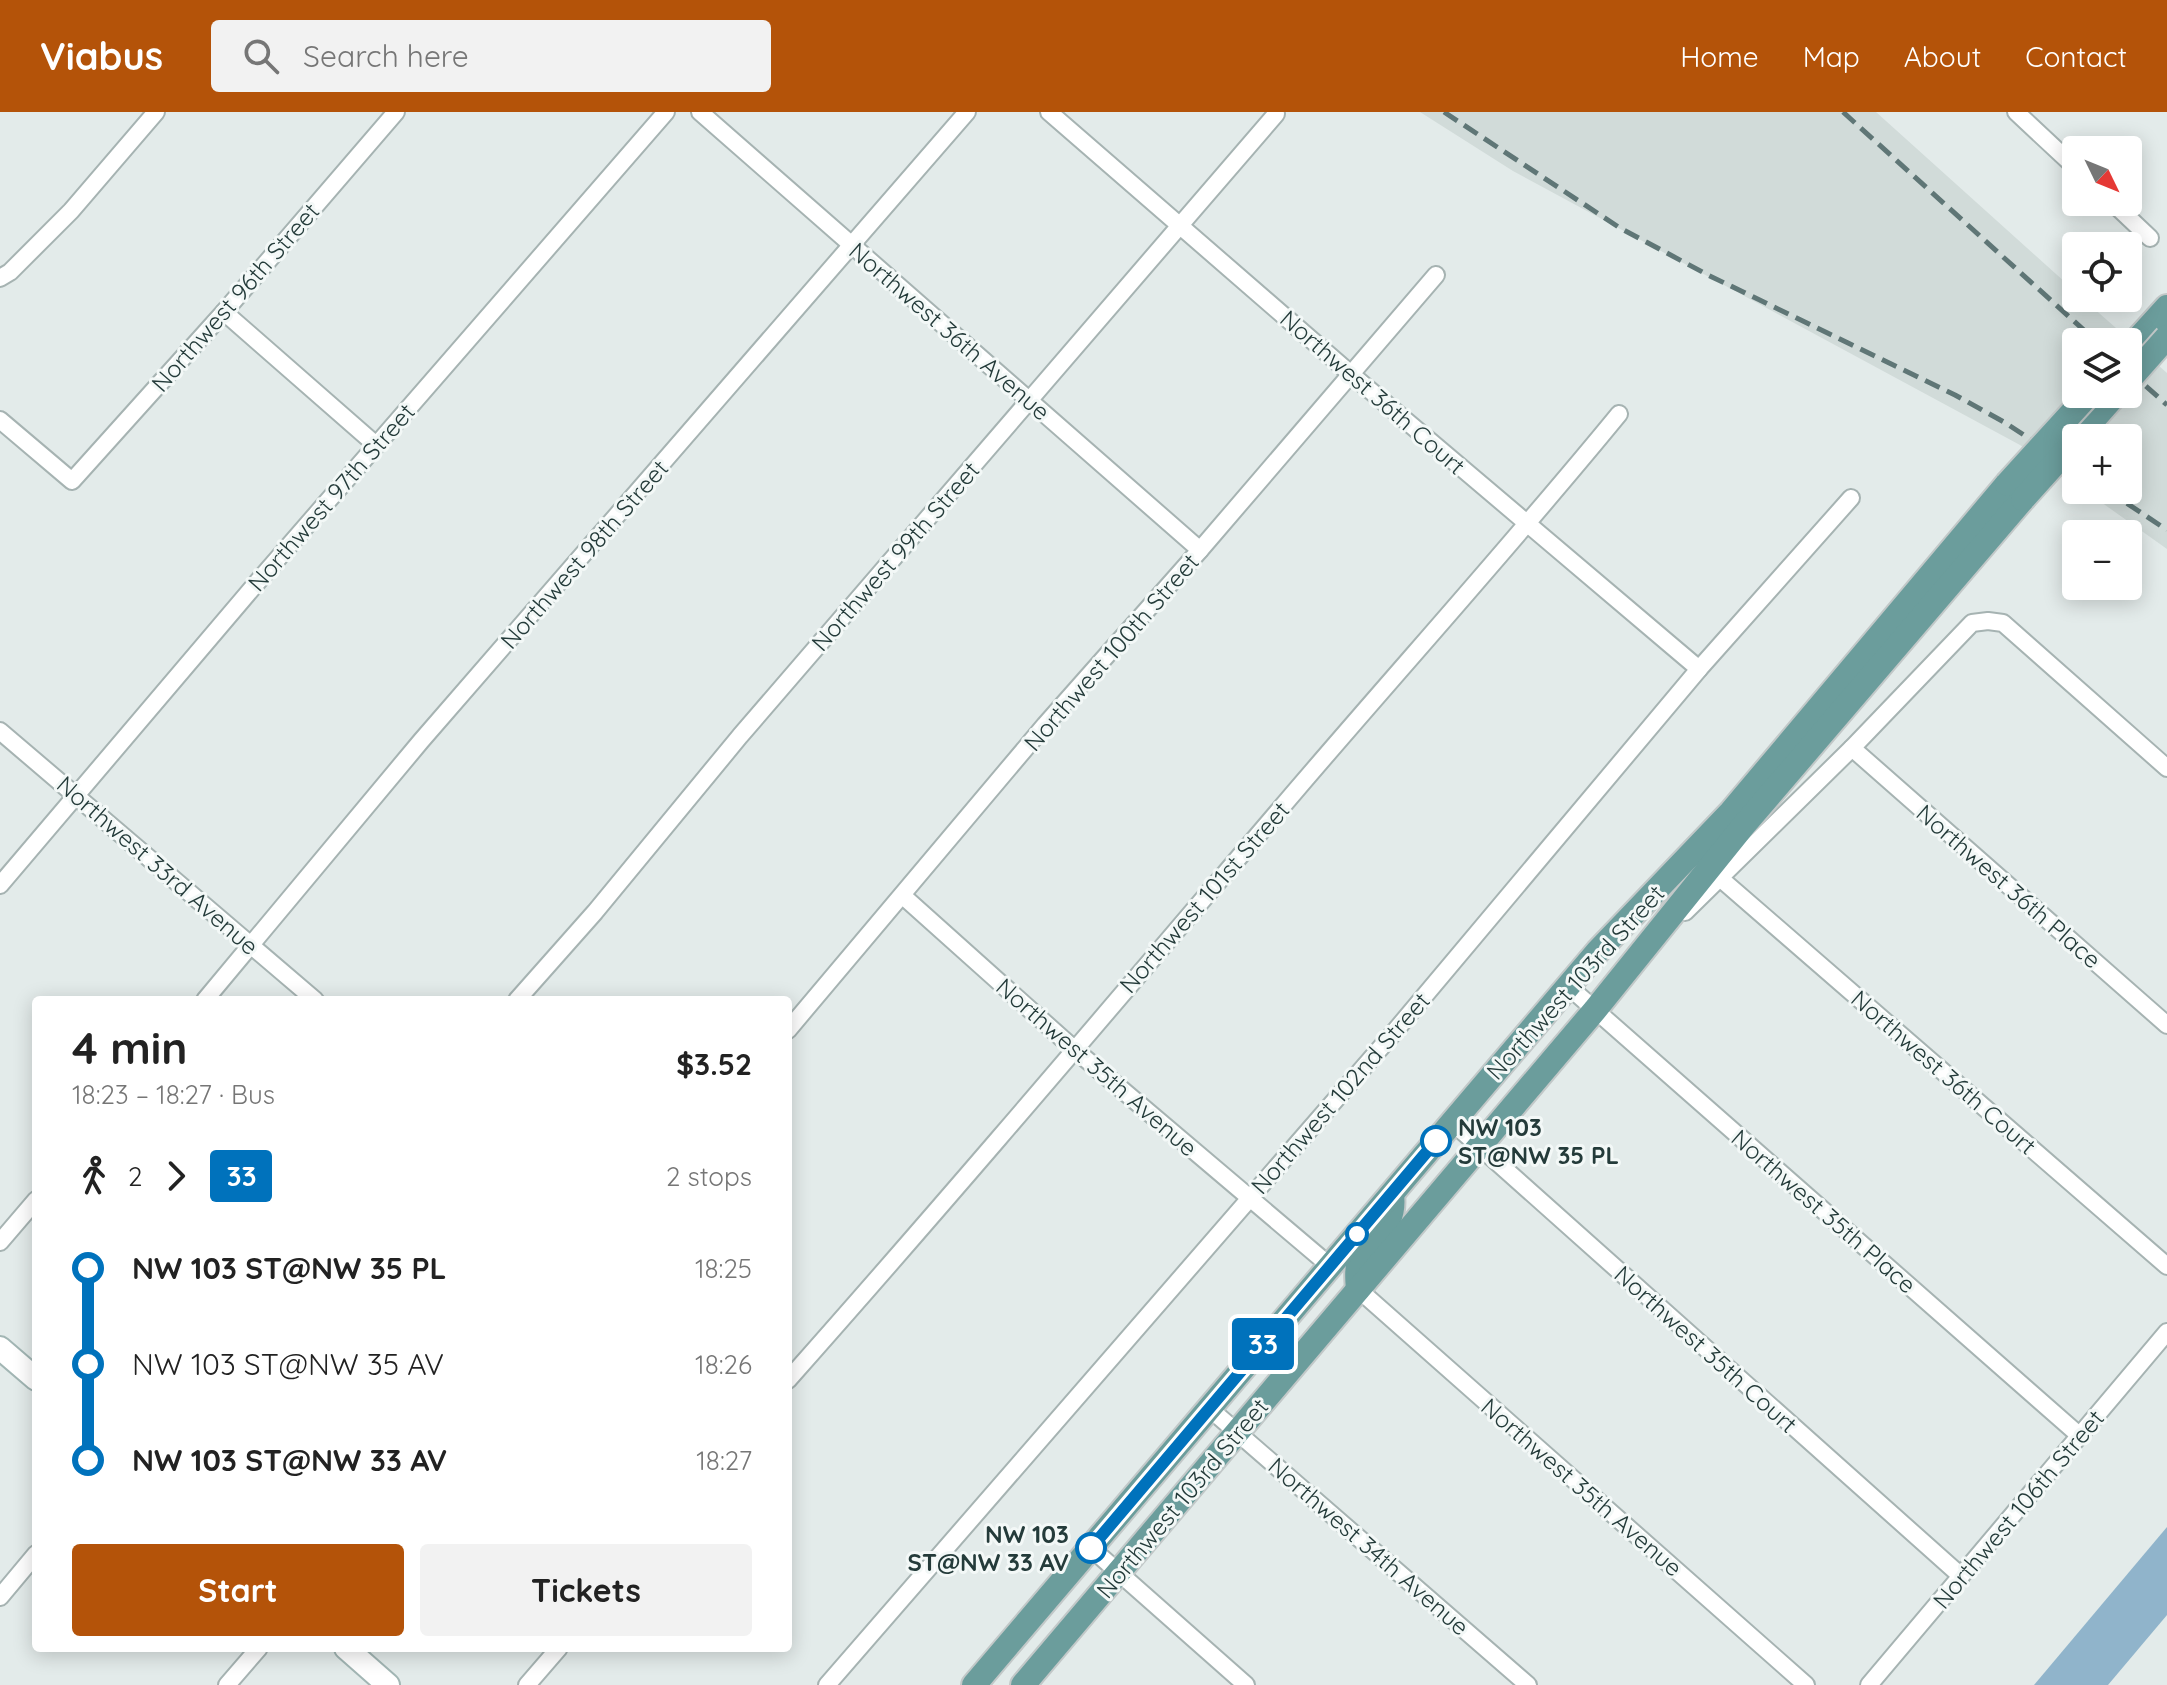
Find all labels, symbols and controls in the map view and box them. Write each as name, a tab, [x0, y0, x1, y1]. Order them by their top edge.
search box	[211, 20, 771, 92]
text: Viabus	[40, 32, 163, 80]
icon: search	[239, 34, 283, 78]
text: Search here	[303, 37, 469, 75]
text: Home	[1680, 39, 1759, 74]
text: Map	[1803, 39, 1860, 74]
text: About	[1904, 39, 1981, 74]
text: Contact	[2025, 39, 2127, 74]
north arrow	[2062, 136, 2142, 216]
map controls	[2062, 136, 2142, 600]
street label: Northwest 96th Street	[145, 196, 325, 398]
button: locate	[2062, 232, 2142, 312]
street label: Northwest 36th Avenue	[843, 236, 1057, 426]
street label: Northwest 36th Court	[1274, 303, 1472, 481]
button: layers	[2062, 328, 2142, 408]
street label: Northwest 97th Street	[241, 397, 421, 597]
button: +	[2062, 424, 2142, 504]
street label: Northwest 98th Street	[494, 453, 674, 655]
street label: Northwest 99th Street	[805, 455, 985, 657]
button: −	[2062, 520, 2142, 600]
street label: Northwest 100th Street	[1017, 547, 1205, 757]
street label: Northwest 33rd Avenue	[51, 769, 265, 961]
street label: Northwest 101st Street	[1113, 795, 1295, 999]
street label: Northwest 36th Place	[1911, 798, 2107, 974]
street label: Northwest 103rd Street	[1480, 878, 1670, 1086]
street label: Northwest 35th Avenue	[990, 972, 1204, 1162]
street label: Northwest 36th Court	[1845, 983, 2043, 1161]
street label: Northwest 102nd Street	[1244, 986, 1436, 1200]
text: 4 min	[72, 1020, 187, 1075]
text: $3.52	[676, 1045, 752, 1083]
text: 18:23 – 18:27 · Bus	[72, 1078, 275, 1111]
place label: NW 103 ST@NW 35 PL	[1458, 1112, 1619, 1170]
street label: Northwest 35th Place	[1726, 1123, 1922, 1299]
marker: NW 103 ST@NW 35 PL	[1421, 1126, 1451, 1156]
icon: walk	[72, 1154, 116, 1198]
icon: forward	[154, 1154, 198, 1198]
text: 33	[226, 1158, 256, 1193]
text: 2	[128, 1160, 142, 1193]
text: 2 stops	[666, 1160, 752, 1193]
unlabelled marker	[1346, 1223, 1368, 1245]
text: NW 103 ST@NW 35 PL	[132, 1249, 446, 1287]
text: 18:25	[695, 1252, 752, 1285]
street label: Northwest 35th Court	[1608, 1259, 1804, 1439]
line badge: 33	[1227, 1318, 1299, 1370]
text: 33	[1248, 1326, 1278, 1361]
text: NW 103 ST@NW 35 AV	[132, 1345, 444, 1383]
text: 18:26	[695, 1348, 752, 1381]
street label: Northwest 103rd Street	[1090, 1392, 1274, 1604]
street label: Northwest 35th Avenue	[1475, 1392, 1689, 1582]
street label: Northwest 106th Street	[1926, 1403, 2110, 1615]
text: NW 103 ST@NW 33 AV	[132, 1441, 447, 1479]
text: 18:27	[696, 1444, 752, 1477]
street label: Northwest 34th Avenue	[1262, 1451, 1476, 1641]
place label: NW 103 ST@NW 33 AV	[908, 1519, 1069, 1577]
marker: NW 103 ST@NW 33 AV	[1076, 1533, 1106, 1563]
button: Start	[72, 1544, 404, 1636]
button: Tickets	[420, 1544, 752, 1636]

